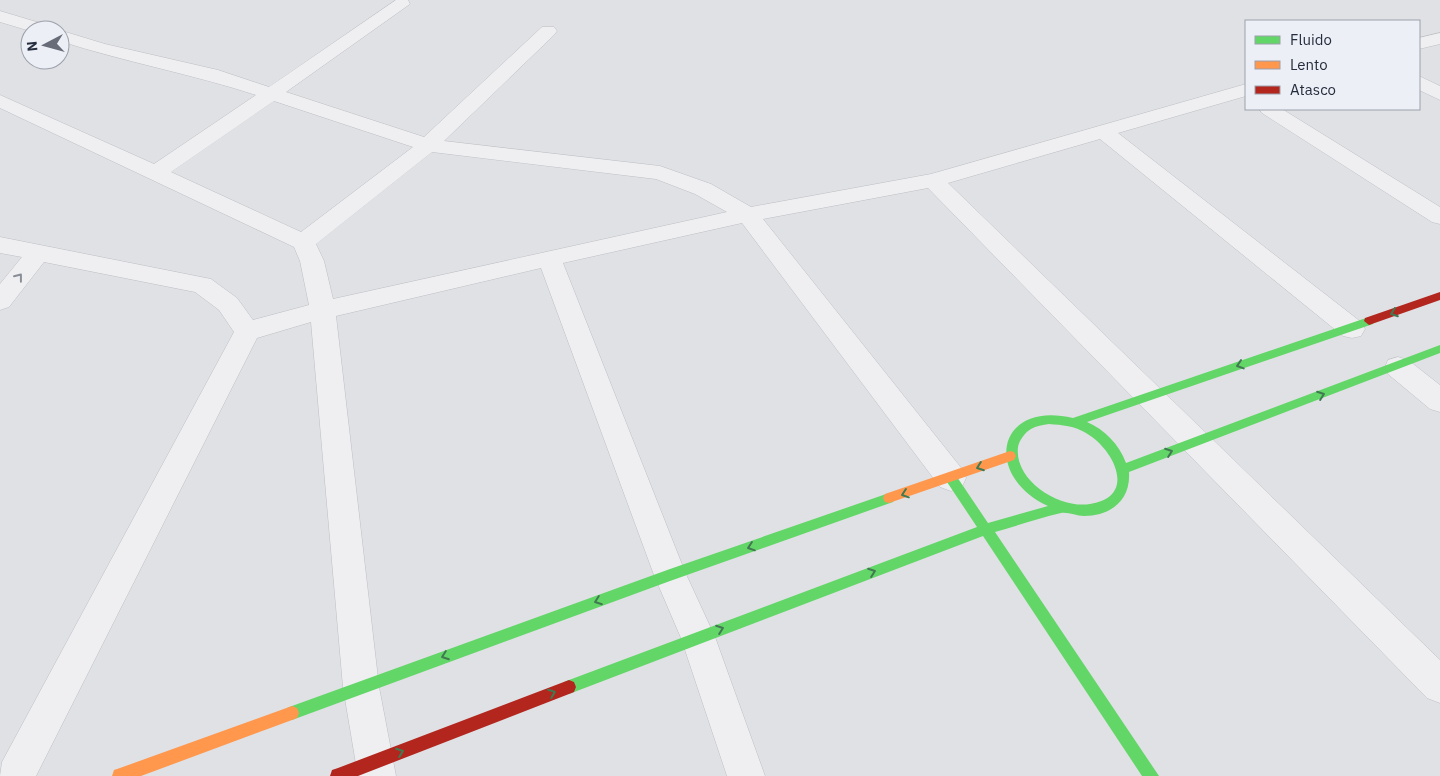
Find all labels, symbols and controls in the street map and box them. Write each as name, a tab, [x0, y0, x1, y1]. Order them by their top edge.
north arrow	[20, 20, 70, 70]
legend	[1245, 20, 1420, 110]
text: Fluido	[1290, 30, 1332, 49]
text: N	[23, 40, 42, 52]
text: Lento	[1290, 55, 1328, 74]
text: Atasco	[1290, 80, 1336, 99]
one-way arrow	[14, 274, 22, 283]
one-way arrow	[1391, 307, 1399, 317]
one-way arrow	[1237, 359, 1245, 369]
one-way arrow	[1317, 391, 1325, 401]
one-way arrow	[1164, 448, 1173, 458]
one-way arrow	[977, 461, 985, 471]
one-way arrow	[901, 488, 910, 498]
one-way arrow	[748, 541, 756, 551]
one-way arrow	[867, 568, 876, 578]
one-way arrow	[594, 595, 603, 605]
one-way arrow	[715, 625, 724, 635]
one-way arrow	[442, 650, 450, 660]
one-way arrow	[547, 689, 556, 700]
one-way arrow	[395, 748, 404, 758]

